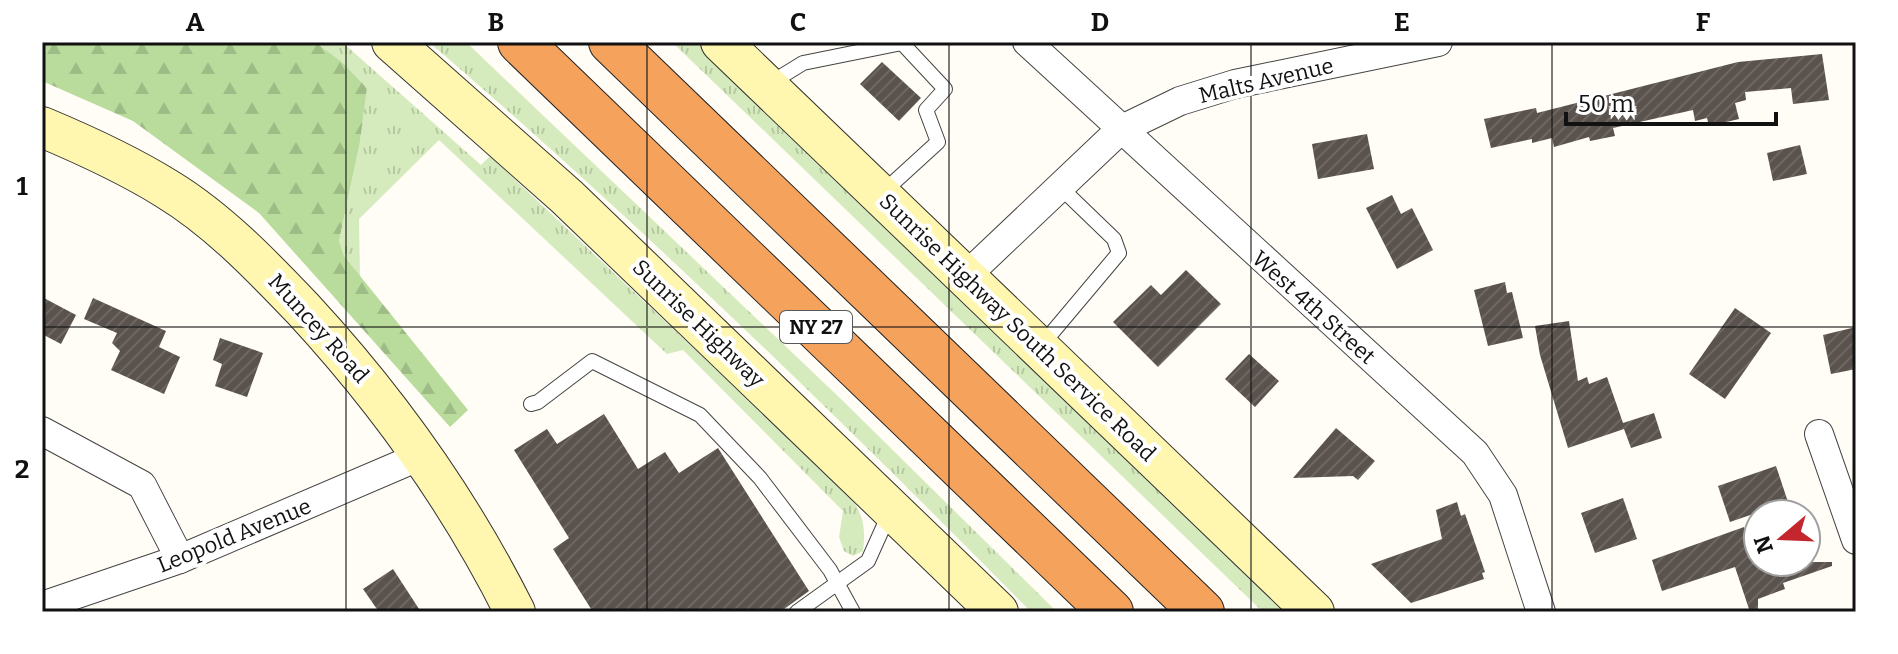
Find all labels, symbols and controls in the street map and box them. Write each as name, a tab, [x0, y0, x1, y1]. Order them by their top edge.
text: A	[186, 7, 205, 38]
text: B	[488, 7, 504, 38]
text: C	[790, 7, 806, 38]
text: D	[1091, 7, 1109, 38]
text: E	[1394, 7, 1410, 38]
text: F	[1696, 7, 1711, 38]
street label: Malts Avenue	[1196, 52, 1336, 109]
scale bar	[1566, 76, 1776, 126]
text: 50 m	[1578, 90, 1634, 118]
text: 1	[16, 171, 28, 202]
street label: Sunrise Highway South Service Road	[874, 188, 1162, 467]
street label: West 4th Street	[1246, 245, 1381, 370]
street label: Sunrise Highway	[627, 254, 770, 393]
street label: Muncey Road	[263, 268, 375, 388]
road number: NY 27	[780, 311, 852, 343]
text: 2	[15, 454, 29, 485]
street label: Leopold Avenue	[153, 492, 315, 579]
north arrow	[1742, 498, 1822, 578]
text: N	[1748, 532, 1779, 557]

